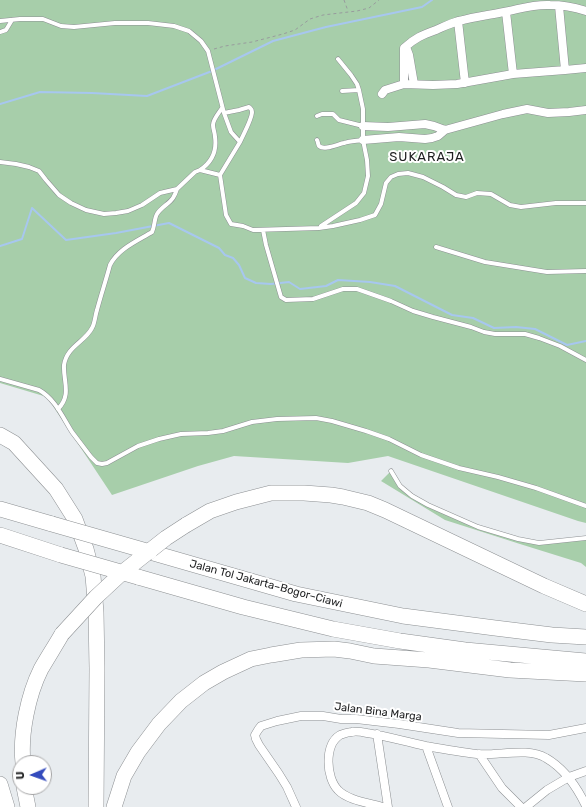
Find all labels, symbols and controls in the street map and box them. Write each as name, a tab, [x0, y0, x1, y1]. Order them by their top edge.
district label: SUKARAJA	[389, 149, 465, 165]
street label: Jalan Tol Jakarta–Bogor–Ciawi	[188, 557, 344, 611]
street label: Jalan Bina Marga	[333, 700, 423, 724]
north arrow	[12, 755, 52, 795]
text: U	[14, 771, 27, 780]

